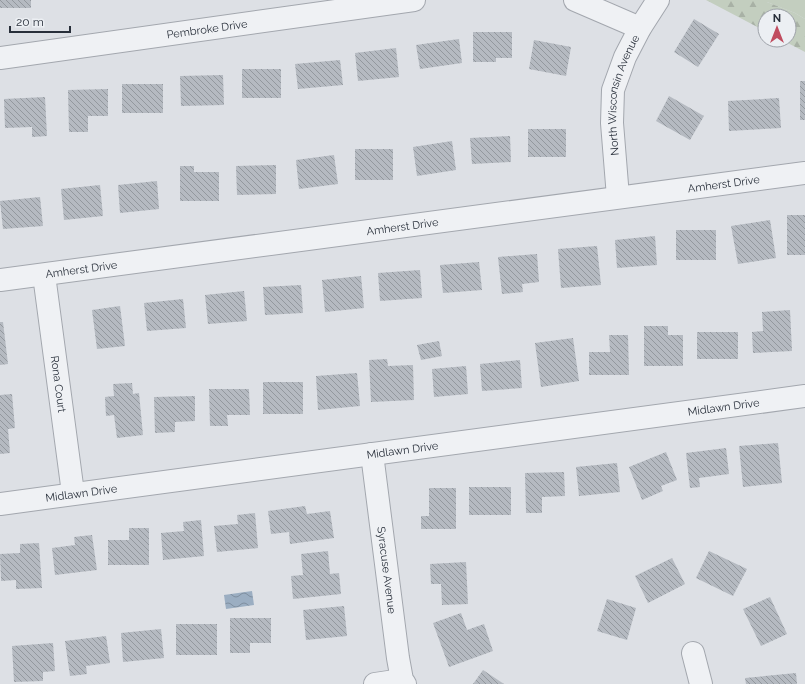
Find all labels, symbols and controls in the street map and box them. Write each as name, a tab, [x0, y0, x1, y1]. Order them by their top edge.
scale bar	[10, 8, 70, 34]
north arrow	[757, 8, 797, 48]
text: N	[773, 12, 781, 25]
text: 20 m	[16, 15, 44, 29]
street label: Pembroke Drive	[166, 17, 249, 41]
street label: North Wisconsin Avenue	[605, 32, 642, 156]
street label: Amherst Drive	[687, 173, 761, 195]
street label: Amherst Drive	[366, 215, 440, 238]
street label: Amherst Drive	[45, 258, 119, 280]
street label: Rona Court	[48, 355, 69, 413]
street label: Midlawn Drive	[687, 396, 761, 418]
street label: Midlawn Drive	[366, 439, 440, 461]
street label: Midlawn Drive	[45, 482, 118, 504]
street label: Syracuse Avenue	[375, 526, 399, 615]

